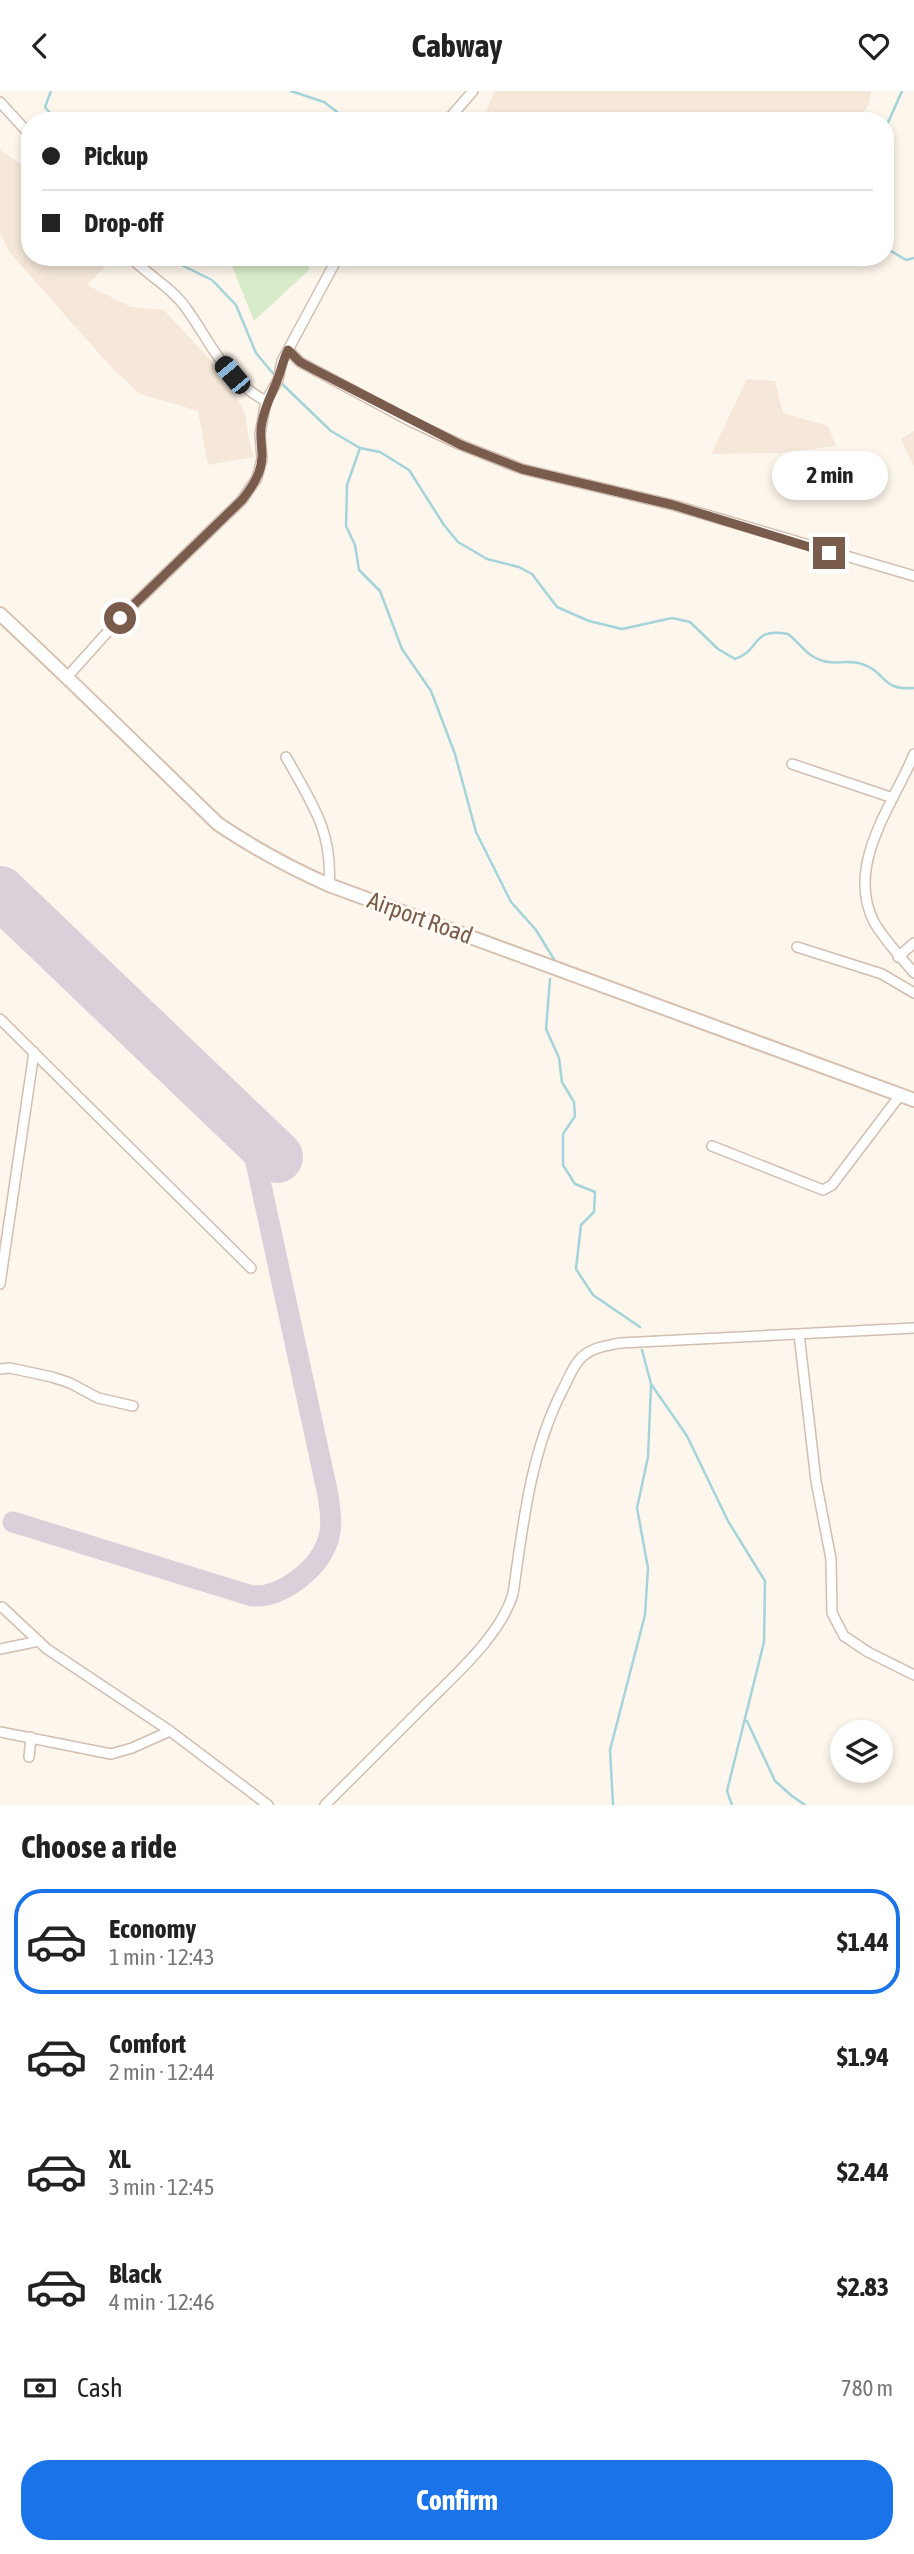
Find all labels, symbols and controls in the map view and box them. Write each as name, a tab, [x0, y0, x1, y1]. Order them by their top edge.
icon: back	[21, 27, 59, 65]
text: Cabway	[412, 27, 502, 64]
icon: heart	[855, 27, 893, 65]
text: Pickup	[84, 141, 148, 171]
text: Drop-off	[84, 208, 164, 238]
car	[211, 352, 254, 398]
callout: 2 min	[771, 451, 887, 501]
text: 2 min	[807, 462, 853, 488]
route end	[813, 537, 845, 569]
route start	[104, 602, 136, 634]
street label: Airport Road	[364, 886, 476, 949]
map controls	[830, 1720, 893, 1783]
button: layers	[830, 1720, 893, 1783]
text: Choose a ride	[21, 1828, 177, 1865]
icon: car	[25, 1910, 88, 1973]
text: Economy	[109, 1914, 196, 1944]
text: $1.44	[837, 1927, 889, 1957]
text: 1 min · 12:43	[109, 1944, 215, 1970]
icon: car	[25, 2025, 88, 2088]
text: Comfort	[109, 2029, 186, 2059]
text: $1.94	[837, 2042, 889, 2072]
text: 2 min · 12:44	[109, 2059, 215, 2085]
icon: car	[25, 2140, 88, 2203]
text: XL	[109, 2144, 131, 2174]
text: $2.44	[837, 2157, 889, 2187]
text: 3 min · 12:45	[109, 2174, 215, 2200]
icon: car	[25, 2255, 88, 2318]
text: Black	[109, 2259, 161, 2289]
text: $2.83	[837, 2272, 889, 2302]
text: 4 min · 12:46	[109, 2289, 215, 2315]
icon: cash	[21, 2369, 59, 2407]
text: Cash	[77, 2373, 123, 2403]
text: 780 m	[841, 2375, 893, 2401]
button: Confirm	[21, 2460, 893, 2540]

